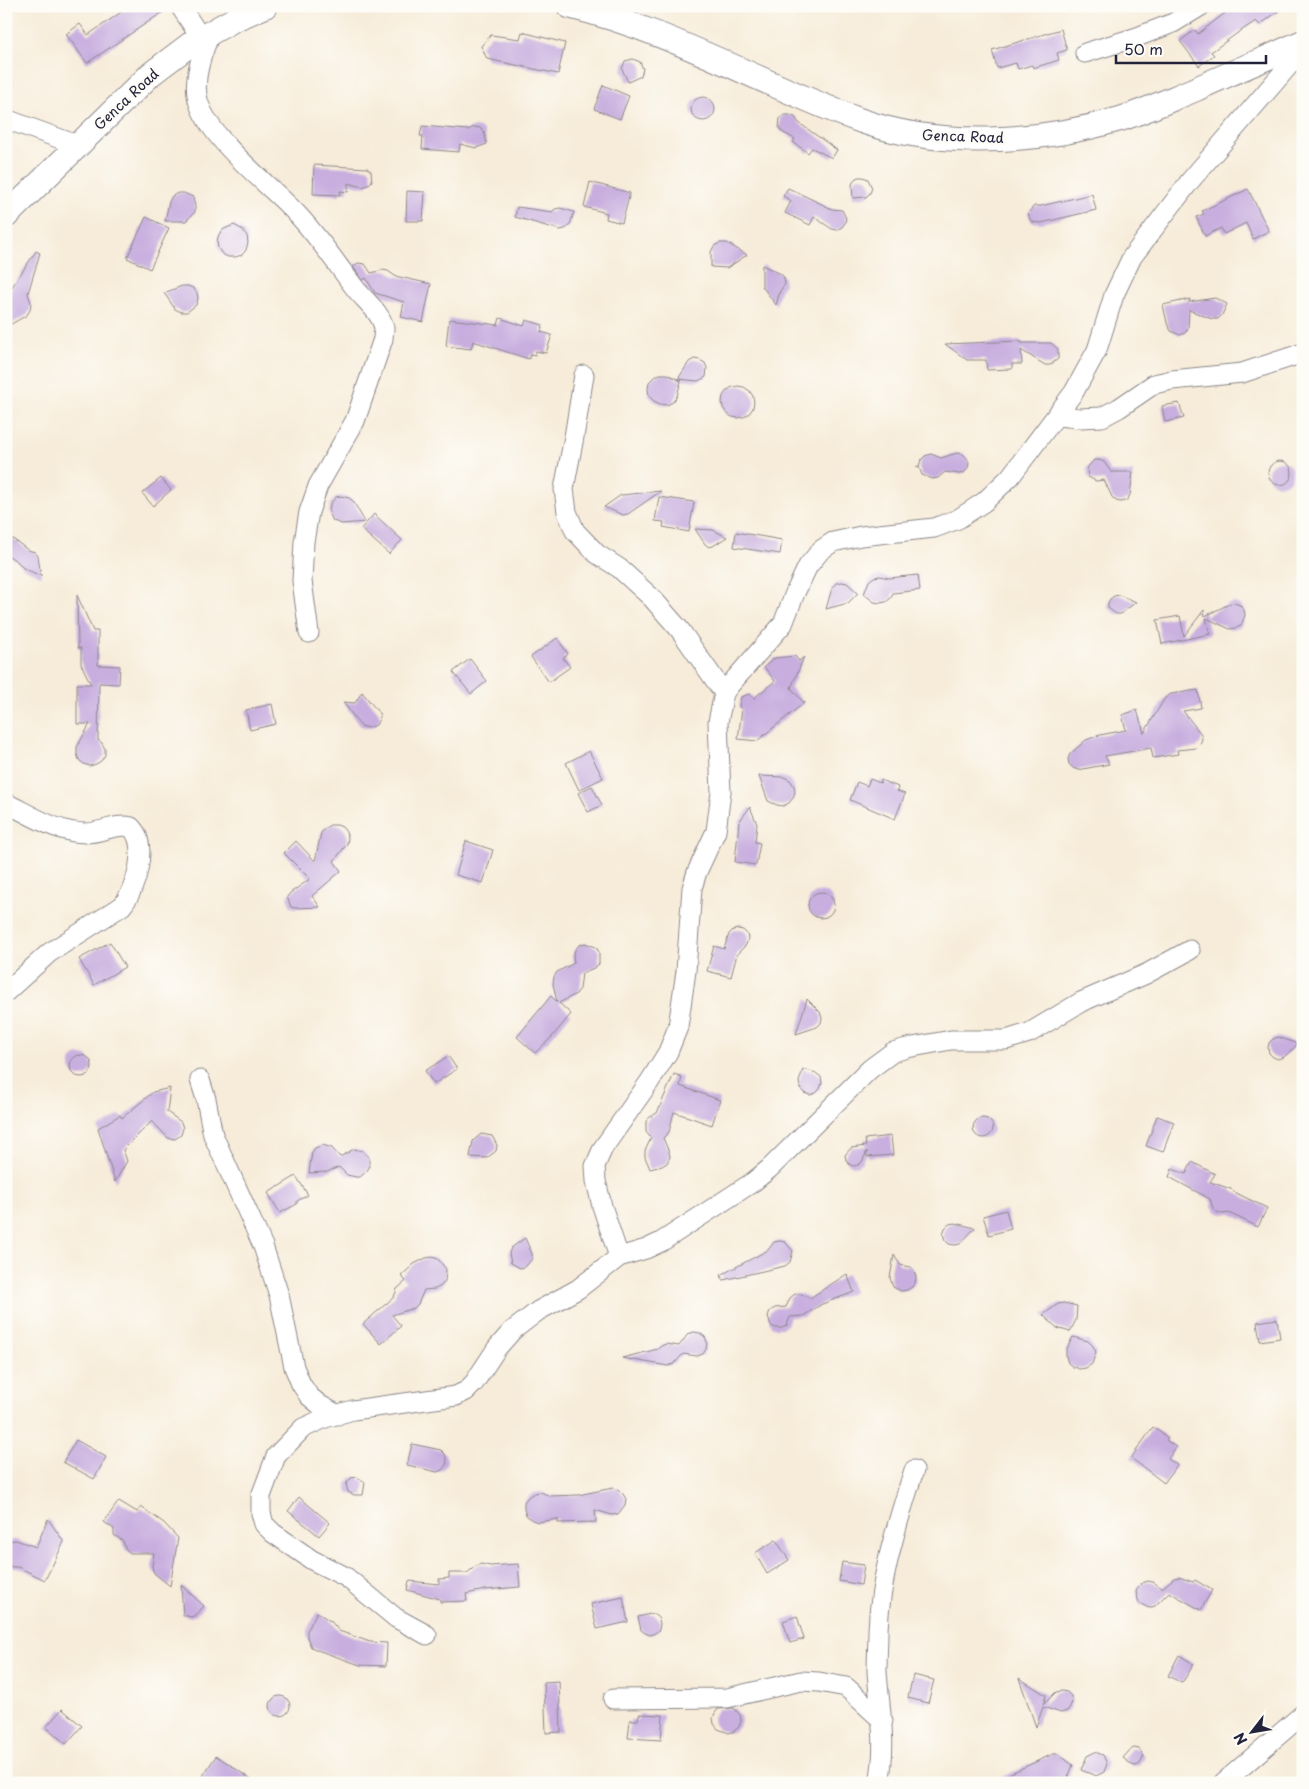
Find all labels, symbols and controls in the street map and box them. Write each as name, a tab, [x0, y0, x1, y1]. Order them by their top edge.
scale bar	[1116, 32, 1266, 64]
text: 50 m	[1124, 37, 1163, 60]
street label: Genca Road	[89, 63, 163, 135]
street label: Genca Road	[922, 124, 1004, 148]
north arrow	[1226, 1706, 1276, 1756]
text: N	[1229, 1729, 1252, 1749]

